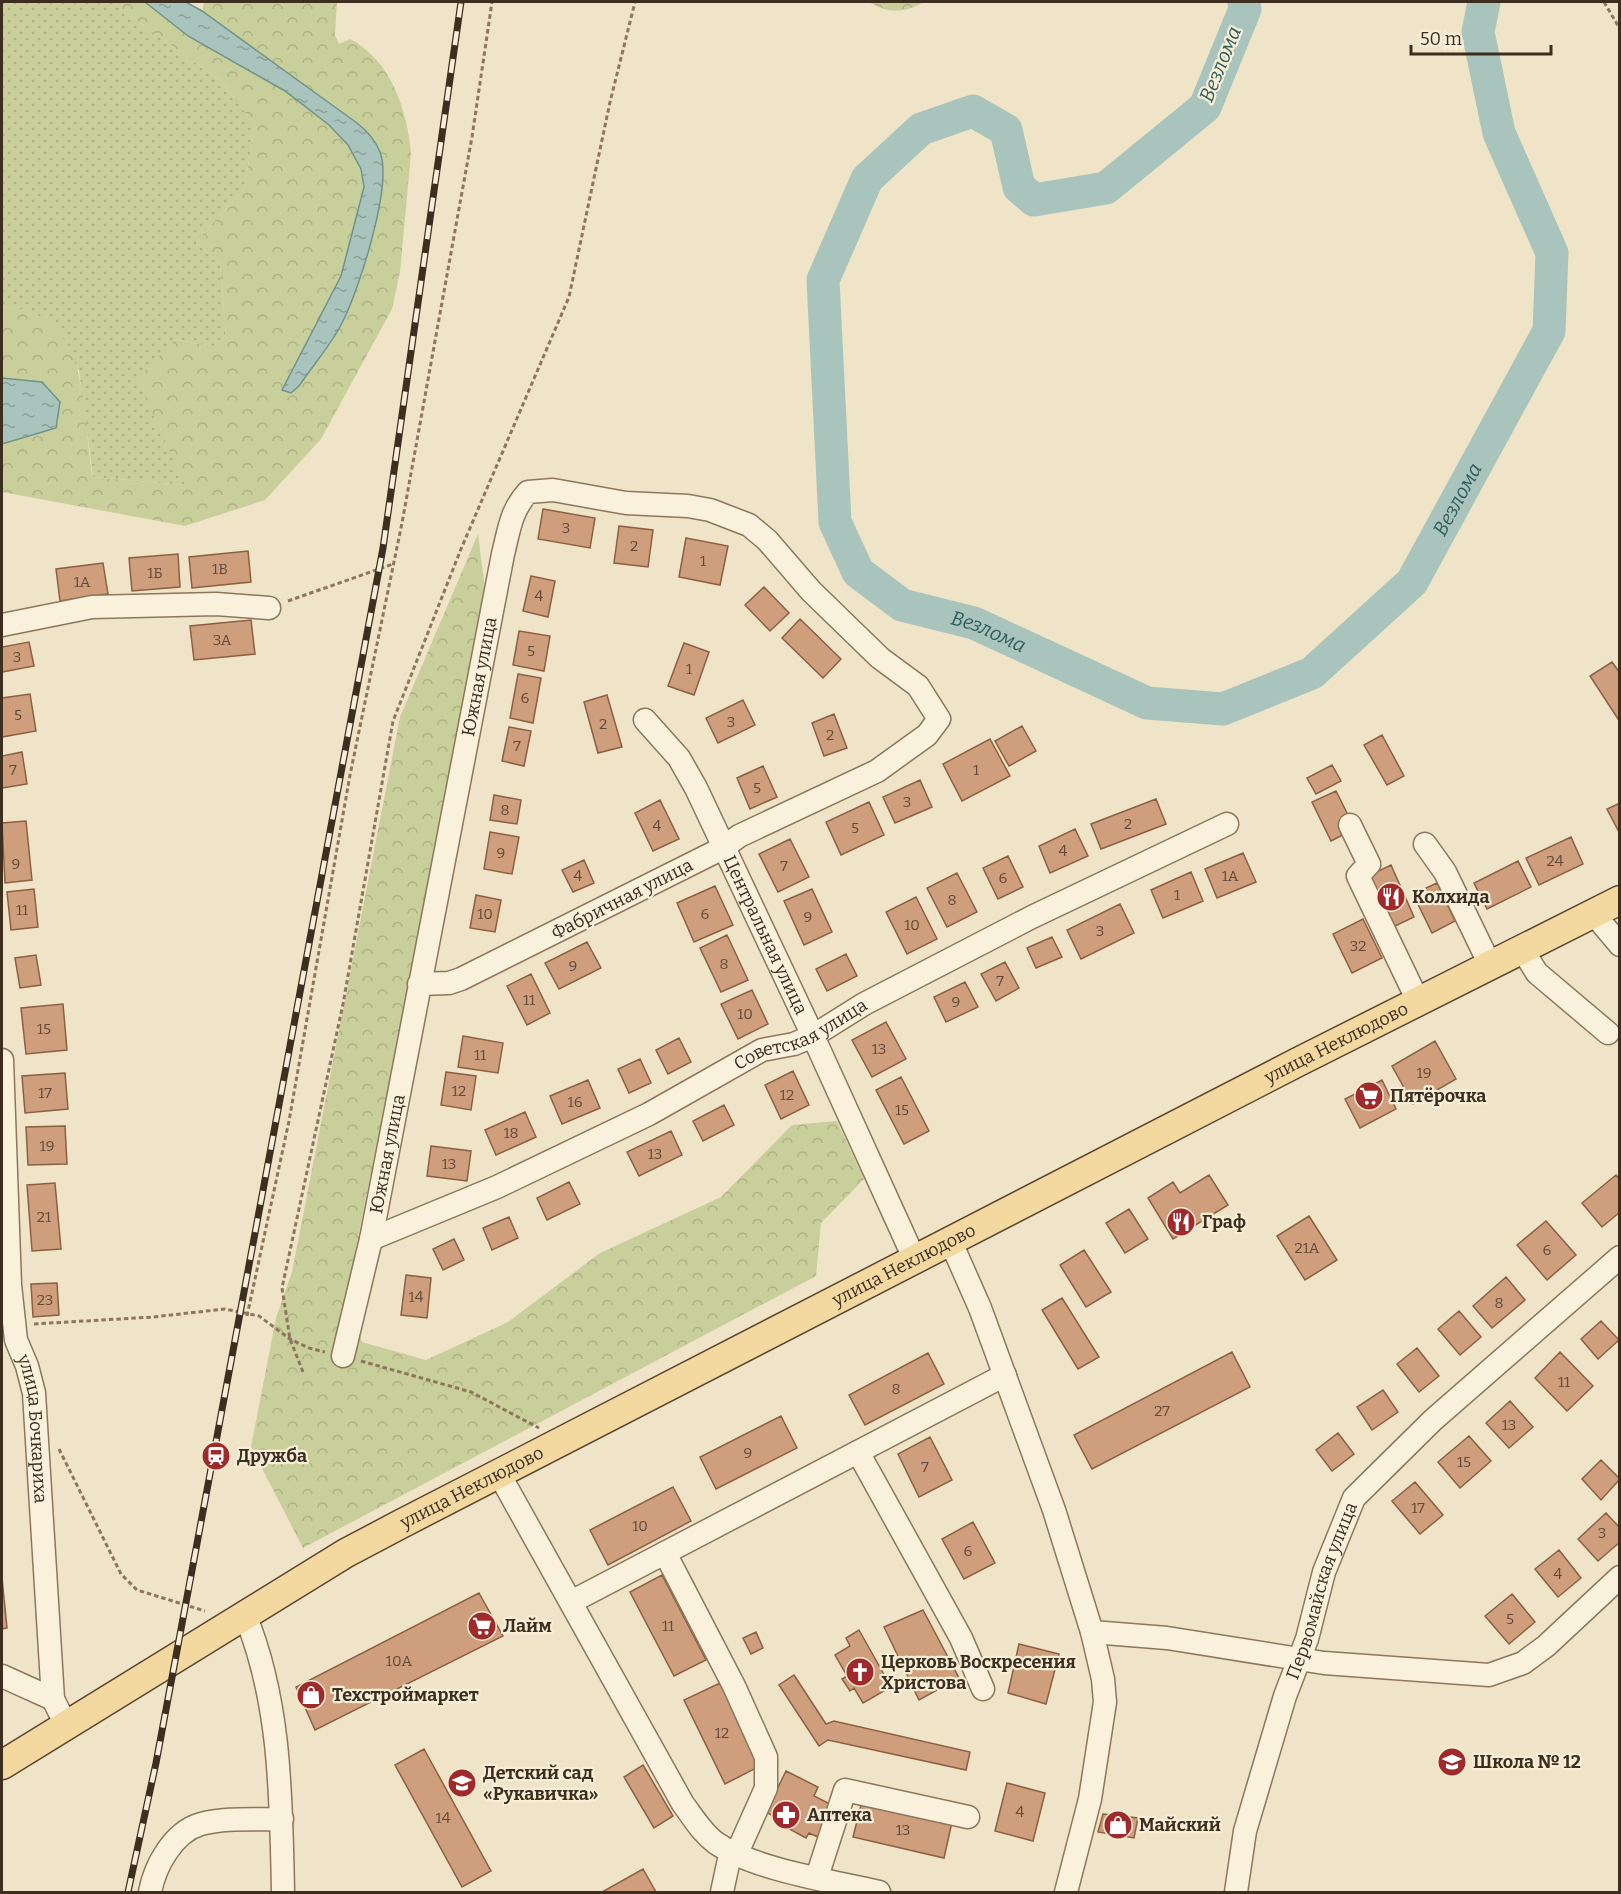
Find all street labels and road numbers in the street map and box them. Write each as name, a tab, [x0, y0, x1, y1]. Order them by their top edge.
street label: Южная улица	[457, 615, 502, 738]
street label: Центральная улица	[718, 852, 812, 1018]
street label: Фабричная улица	[547, 854, 697, 944]
street label: Советская улица	[730, 994, 871, 1075]
street label: улица Неклюдово	[1260, 997, 1412, 1089]
street label: Южная улица	[365, 1092, 410, 1216]
street label: улица Неклюдово	[828, 1219, 979, 1311]
street label: улица Бочкариха	[12, 1350, 52, 1504]
street label: улица Неклюдово	[396, 1441, 547, 1534]
street label: Первомайская улица	[1281, 1499, 1362, 1683]

